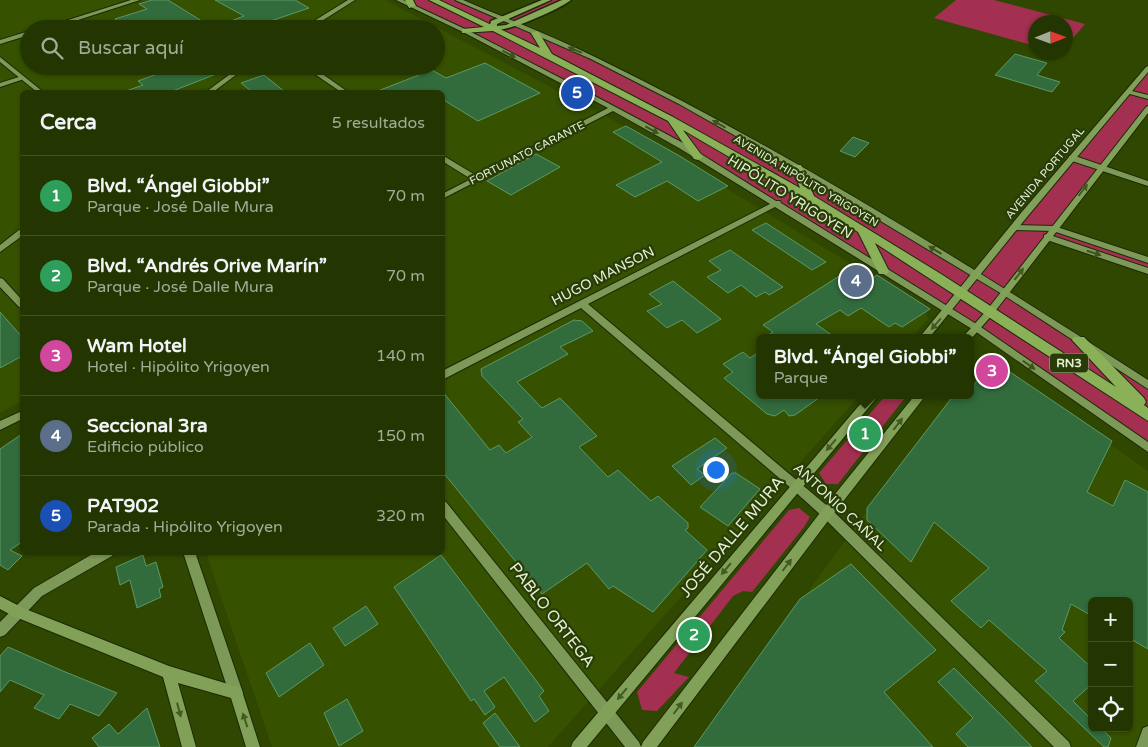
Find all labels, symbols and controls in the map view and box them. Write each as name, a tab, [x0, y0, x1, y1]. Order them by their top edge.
north arrow	[1028, 15, 1073, 60]
search box	[20, 20, 445, 75]
icon: search	[38, 34, 66, 62]
text: Buscar aquí	[78, 37, 184, 59]
one-way arrow	[568, 45, 582, 53]
one-way arrow	[501, 50, 516, 58]
pin: 5	[561, 74, 593, 112]
text: Cerca	[40, 110, 97, 135]
text: 5 resultados	[332, 113, 425, 133]
street label: FORTUNATO CARANTE	[467, 118, 587, 188]
one-way arrow	[712, 120, 726, 128]
street label: AVENIDA PORTUGAL	[1003, 124, 1088, 221]
one-way arrow	[645, 126, 659, 134]
street label: AVENIDA HIPÓLITO YRIGOYEN	[731, 132, 881, 230]
street label: HIPÓLITO YRIGOYEN	[724, 152, 856, 242]
text: Blvd. “Ángel Giobbi”	[87, 175, 269, 197]
one-way arrow	[1078, 184, 1089, 197]
text: 1	[51, 186, 61, 206]
text: 70 m	[386, 186, 425, 206]
text: Parque · José Dalle Mura	[87, 197, 274, 217]
street label: HUGO MANSON	[549, 243, 657, 309]
one-way arrow	[928, 245, 941, 254]
one-way arrow	[1086, 250, 1101, 257]
text: Blvd. “Andrés Orive Marín”	[87, 255, 327, 277]
pin: 4	[840, 262, 872, 300]
text: 2	[51, 266, 61, 286]
text: 70 m	[386, 266, 425, 286]
one-way arrow	[1013, 268, 1024, 281]
text: Parque · José Dalle Mura	[87, 277, 274, 297]
one-way arrow	[931, 318, 942, 330]
popup	[756, 334, 974, 399]
text: Wam Hotel	[87, 335, 187, 357]
text: 3	[51, 346, 61, 366]
text: 140 m	[376, 346, 425, 366]
text: Blvd. “Ángel Giobbi”	[774, 346, 956, 368]
pin: 3	[976, 352, 1008, 390]
road number: RN3	[1050, 353, 1088, 372]
text: Hotel · Hipólito Yrigoyen	[87, 357, 270, 377]
one-way arrow	[1022, 360, 1036, 370]
text: Parque	[774, 368, 828, 388]
text: Seccional 3ra	[87, 415, 208, 437]
pin: 1	[849, 415, 881, 453]
one-way arrow	[893, 418, 904, 431]
text: 4	[51, 426, 61, 446]
text: 150 m	[376, 426, 425, 446]
text: Edificio público	[87, 437, 204, 457]
one-way arrow	[825, 439, 837, 451]
your location	[703, 457, 729, 483]
street label: ANTONIO CAÑAL	[790, 459, 890, 555]
street label: JOSÉ DALLE MURA	[675, 472, 789, 602]
text: PAT902	[87, 495, 159, 517]
text: 5	[51, 506, 61, 526]
text: 320 m	[376, 506, 425, 526]
text: Parada · Hipólito Yrigoyen	[87, 517, 283, 537]
street label: PABLO ORTEGA	[505, 559, 599, 672]
one-way arrow	[782, 559, 793, 572]
one-way arrow	[720, 563, 732, 575]
map controls	[1088, 597, 1133, 732]
button: +	[1088, 597, 1133, 642]
pin: 2	[678, 616, 710, 654]
button: −	[1088, 642, 1133, 687]
one-way arrow	[616, 687, 627, 700]
button: locate	[1088, 687, 1133, 732]
one-way arrow	[673, 701, 683, 715]
one-way arrow	[175, 703, 183, 718]
one-way arrow	[240, 712, 248, 727]

